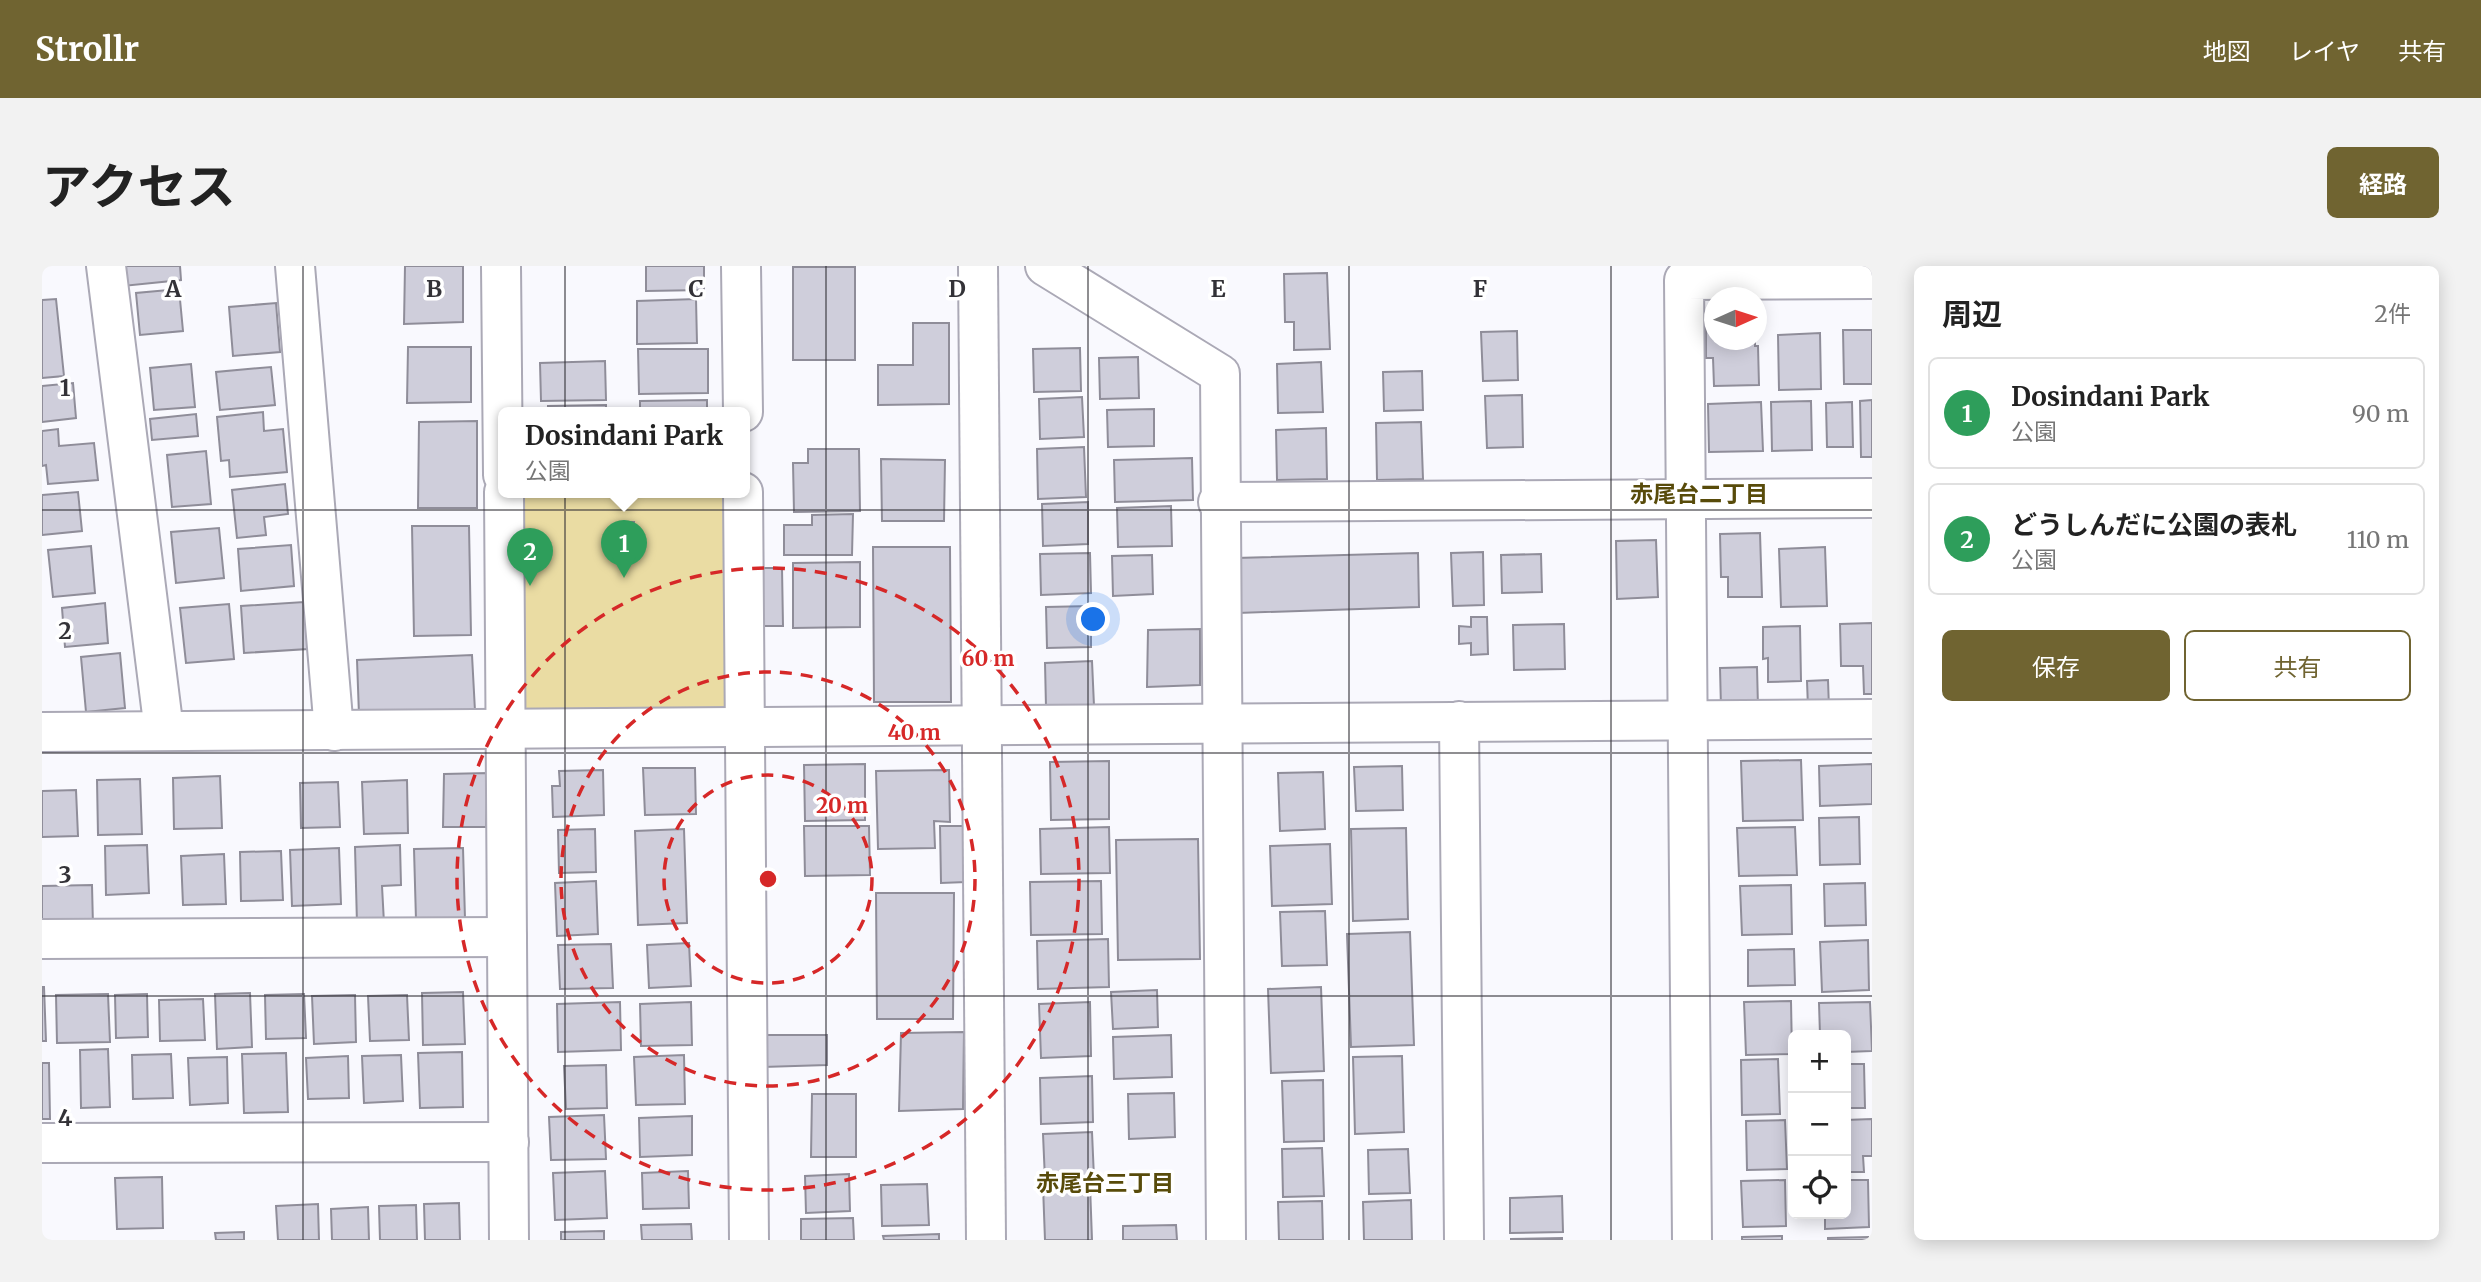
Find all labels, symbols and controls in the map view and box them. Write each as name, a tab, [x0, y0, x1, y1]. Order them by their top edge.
text: Strollr	[35, 29, 139, 70]
text: 地図	[2203, 36, 2251, 67]
text: レイヤ	[2289, 36, 2360, 67]
text: 共有	[2398, 36, 2446, 67]
button: 経路	[2327, 147, 2439, 218]
text: アクセス	[42, 156, 236, 217]
text: A	[164, 274, 182, 303]
text: B	[426, 274, 442, 303]
text: C	[688, 274, 704, 303]
text: D	[948, 274, 966, 303]
text: E	[1210, 274, 1226, 303]
text: F	[1473, 274, 1487, 303]
north arrow	[1704, 287, 1767, 350]
text: 周辺	[1942, 295, 2002, 333]
text: 2件	[2374, 299, 2411, 328]
text: 1	[60, 373, 71, 402]
text: Dosindani Park	[2011, 380, 2209, 413]
text: 1	[1962, 399, 1972, 428]
text: 90 m	[2352, 399, 2409, 428]
popup	[498, 407, 750, 498]
text: 公園	[2011, 417, 2057, 446]
text: Dosindani Park	[525, 419, 723, 452]
text: 公園	[525, 456, 571, 485]
district label: 赤尾台二丁目	[1630, 479, 1768, 508]
text: どうしんだに公園の表札	[2011, 508, 2297, 541]
pin: 1	[601, 520, 647, 578]
text: 2	[1960, 525, 1974, 554]
text: 110 m	[2347, 525, 2409, 554]
pin: 2	[507, 528, 553, 586]
text: 公園	[2011, 545, 2057, 574]
your location	[1076, 602, 1110, 636]
text: 2	[58, 616, 72, 645]
button: 保存	[1942, 630, 2170, 701]
button: 共有	[2184, 630, 2411, 701]
text: 60 m	[962, 645, 1014, 672]
text: 40 m	[887, 719, 941, 746]
text: 20 m	[816, 792, 868, 819]
text: 3	[58, 860, 72, 889]
centre of rings	[756, 867, 780, 891]
map controls	[1788, 1030, 1851, 1219]
button: +	[1788, 1030, 1851, 1093]
button: −	[1788, 1093, 1851, 1156]
text: 4	[58, 1103, 73, 1132]
button: locate	[1788, 1156, 1851, 1219]
district label: 赤尾台三丁目	[1036, 1168, 1174, 1197]

